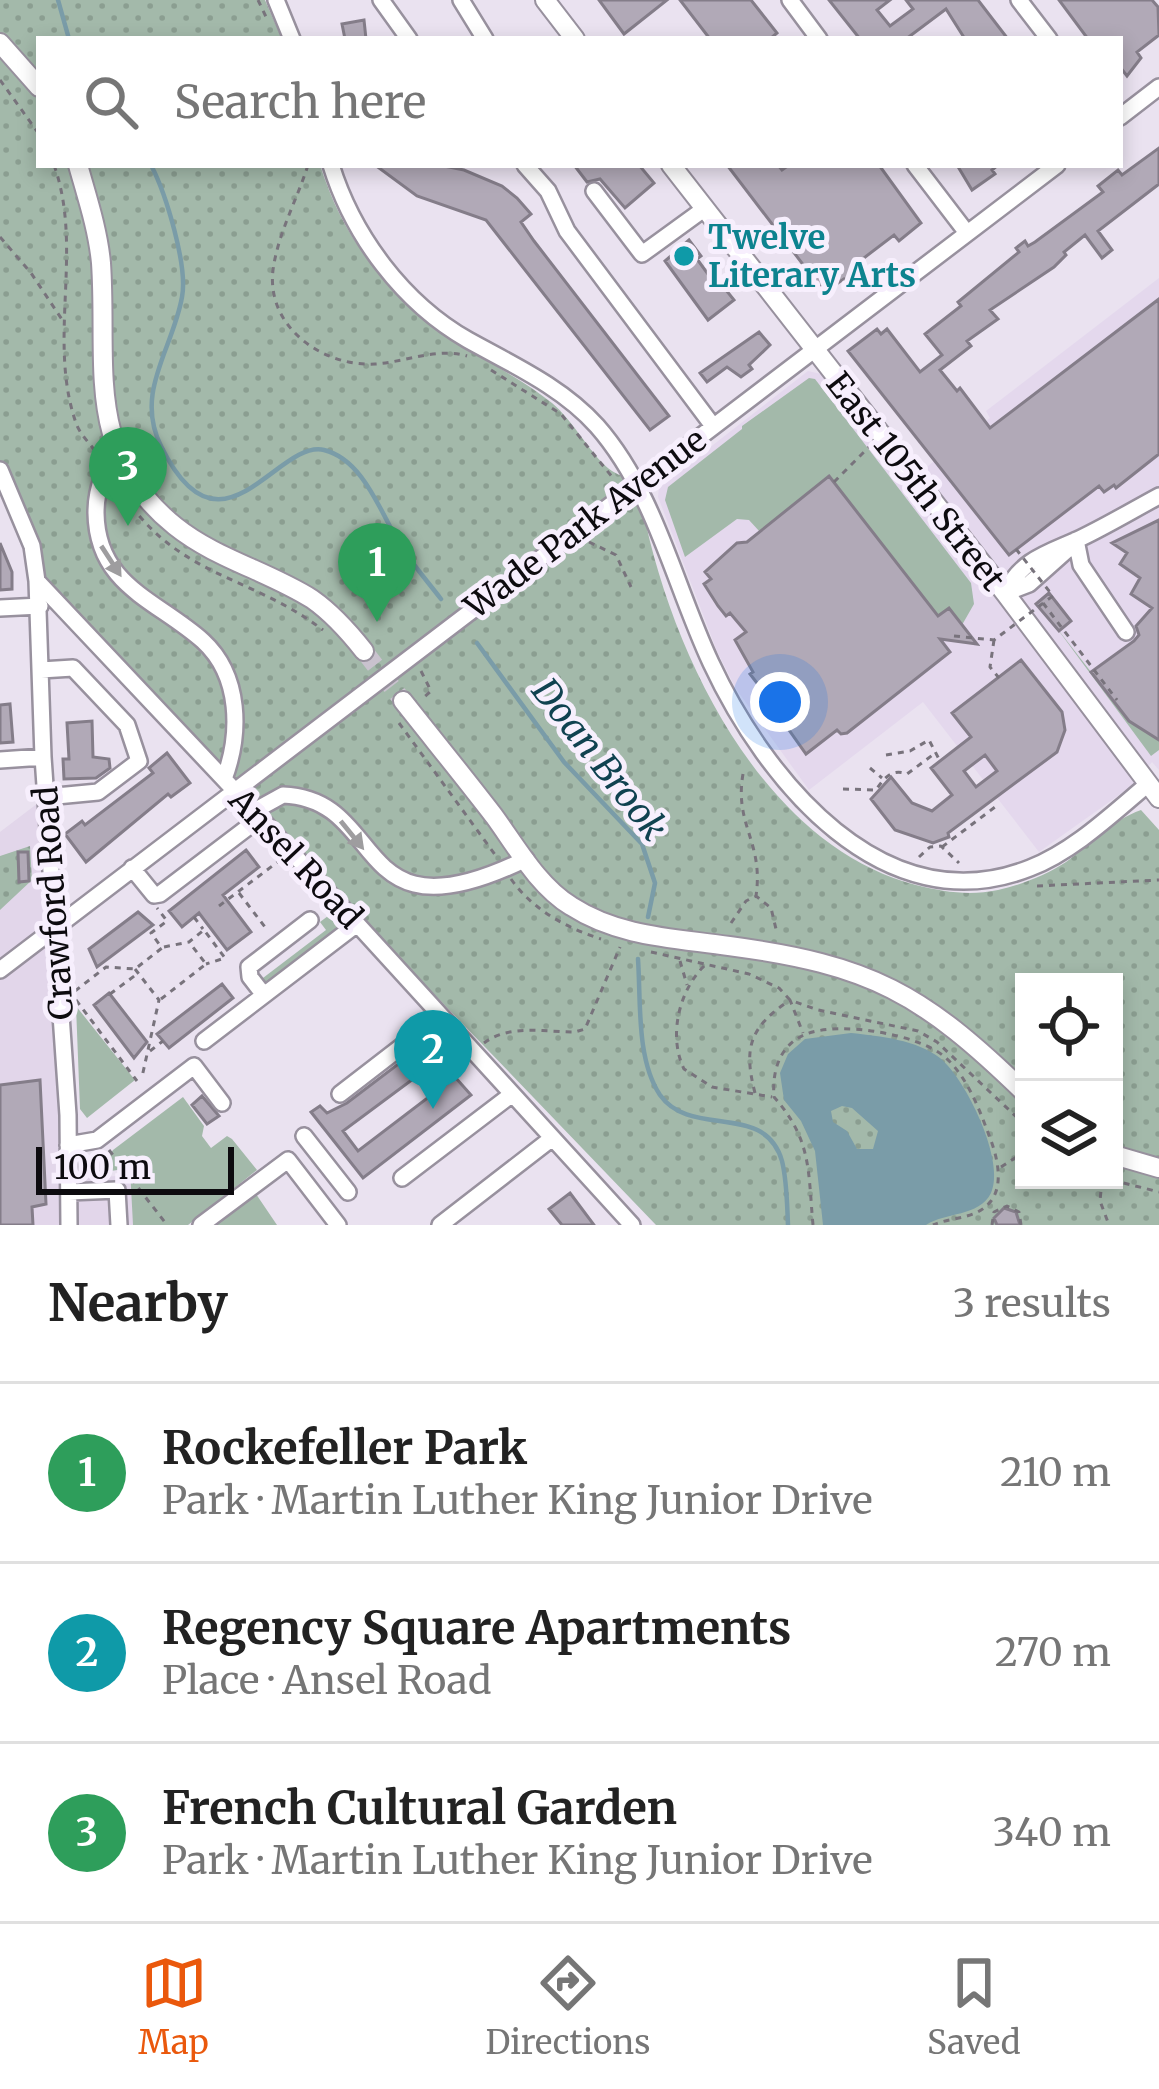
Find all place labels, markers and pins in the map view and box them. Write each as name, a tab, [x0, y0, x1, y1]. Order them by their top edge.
place label: Twelve Literary Arts	[708, 217, 916, 296]
marker: Twelve Literary Arts	[671, 243, 697, 269]
pin: 3	[89, 427, 167, 526]
pin: 1	[338, 523, 416, 622]
pin: 2	[394, 1010, 472, 1109]

